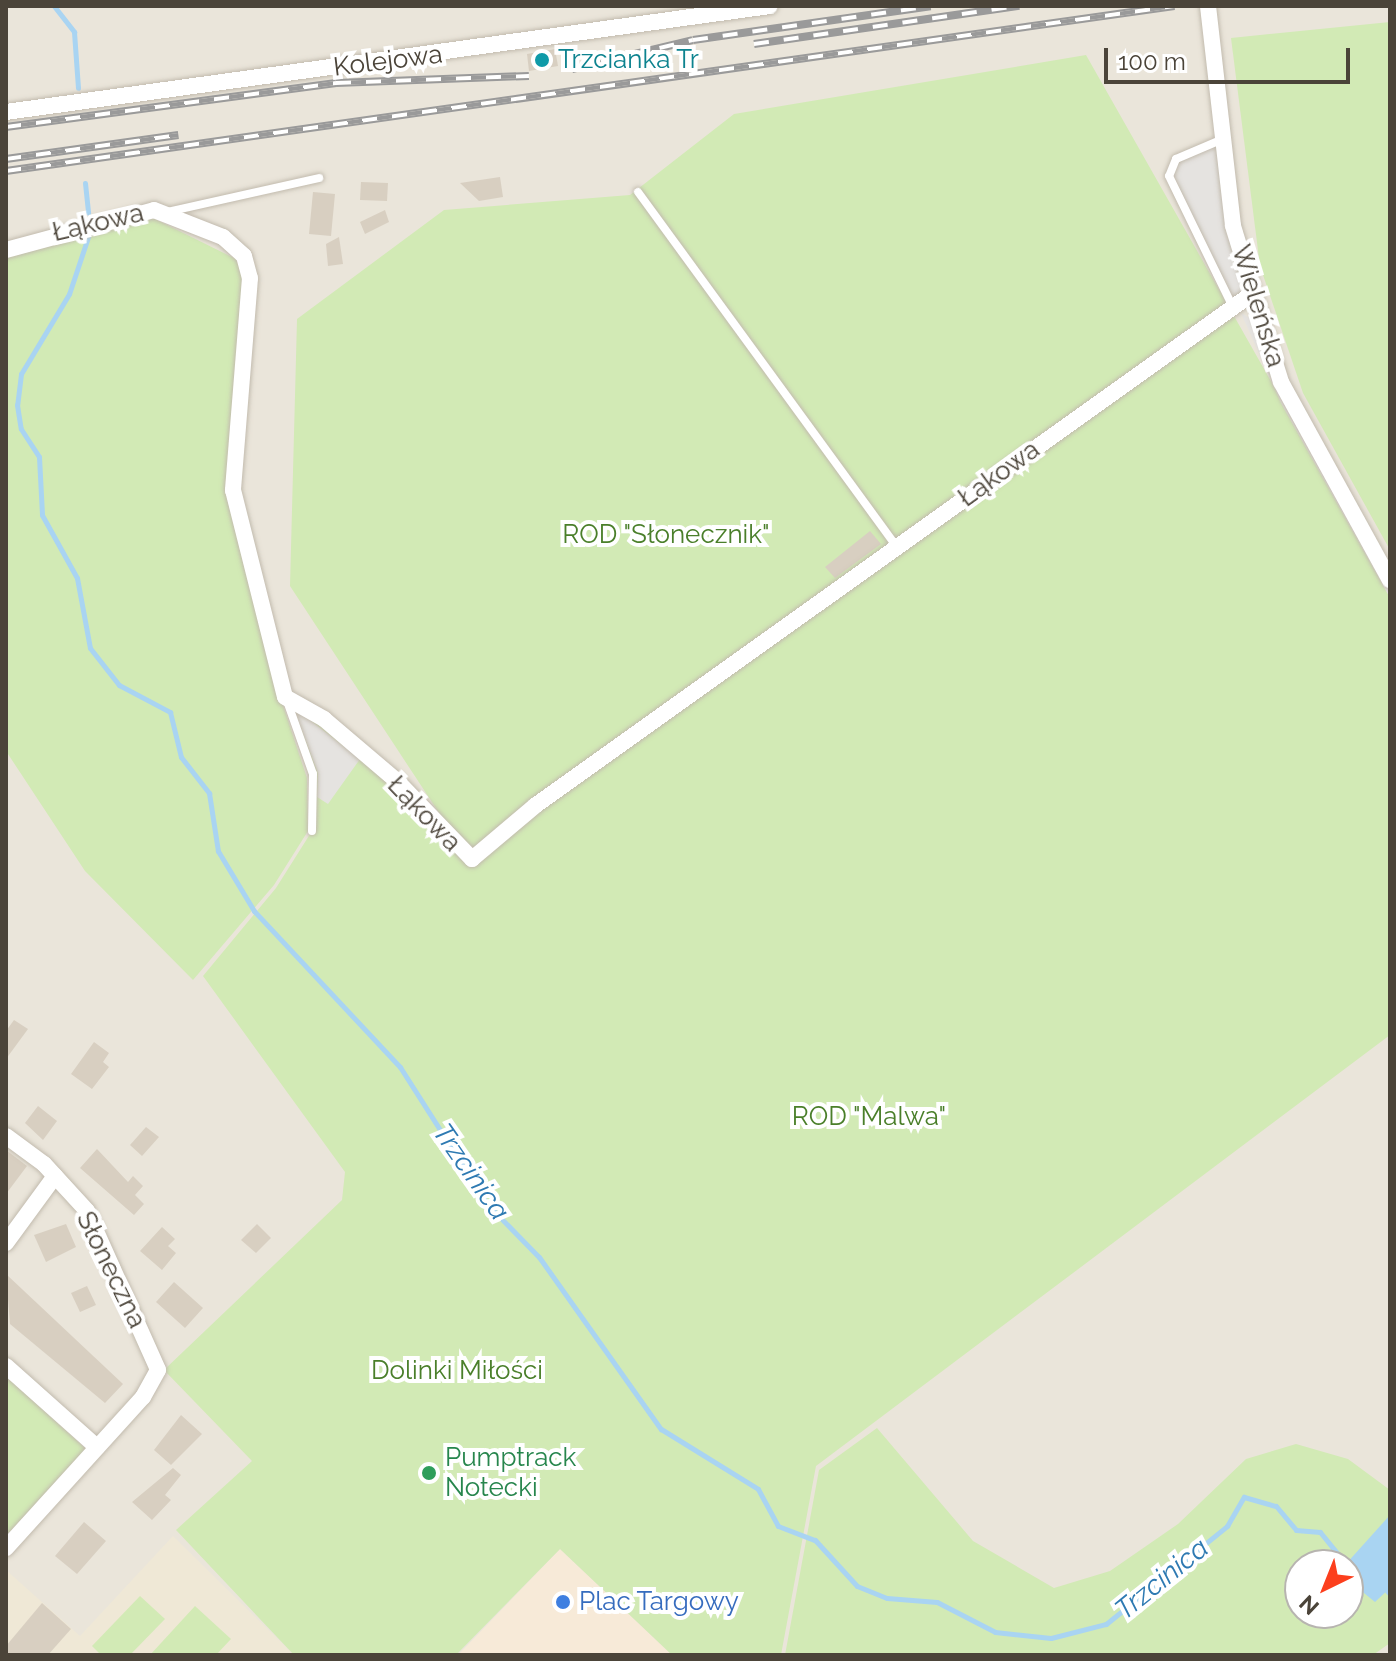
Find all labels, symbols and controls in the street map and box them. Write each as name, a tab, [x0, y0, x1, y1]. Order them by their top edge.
scale bar	[1108, 32, 1354, 82]
street label: Kolejowa	[332, 39, 444, 83]
place label: Trzcianka Tr	[558, 44, 700, 76]
text: 100 m	[1118, 47, 1186, 76]
marker: Trzcianka Tr	[533, 51, 551, 69]
street label: Łąkowa	[49, 197, 147, 249]
street label: Wieleńska	[1225, 241, 1291, 371]
street label: Łąkowa	[952, 434, 1046, 514]
park label: ROD "Słonecznik"	[562, 519, 770, 551]
street label: Łąkowa	[381, 770, 467, 858]
park label: ROD "Malwa"	[792, 1101, 946, 1133]
water label: Trzcinica	[426, 1117, 516, 1227]
street label: Słoneczna	[69, 1207, 153, 1333]
park label: Dolinki Miłości	[371, 1355, 543, 1387]
place label: Pumptrack Notecki	[445, 1442, 576, 1504]
marker: Pumptrack Notecki	[420, 1464, 438, 1482]
water label: Trzcinica	[1109, 1531, 1215, 1627]
north arrow	[1284, 1549, 1364, 1629]
place label: Plac Targowy	[579, 1586, 740, 1618]
text: N	[1294, 1590, 1324, 1620]
marker: Plac Targowy	[554, 1593, 572, 1611]

